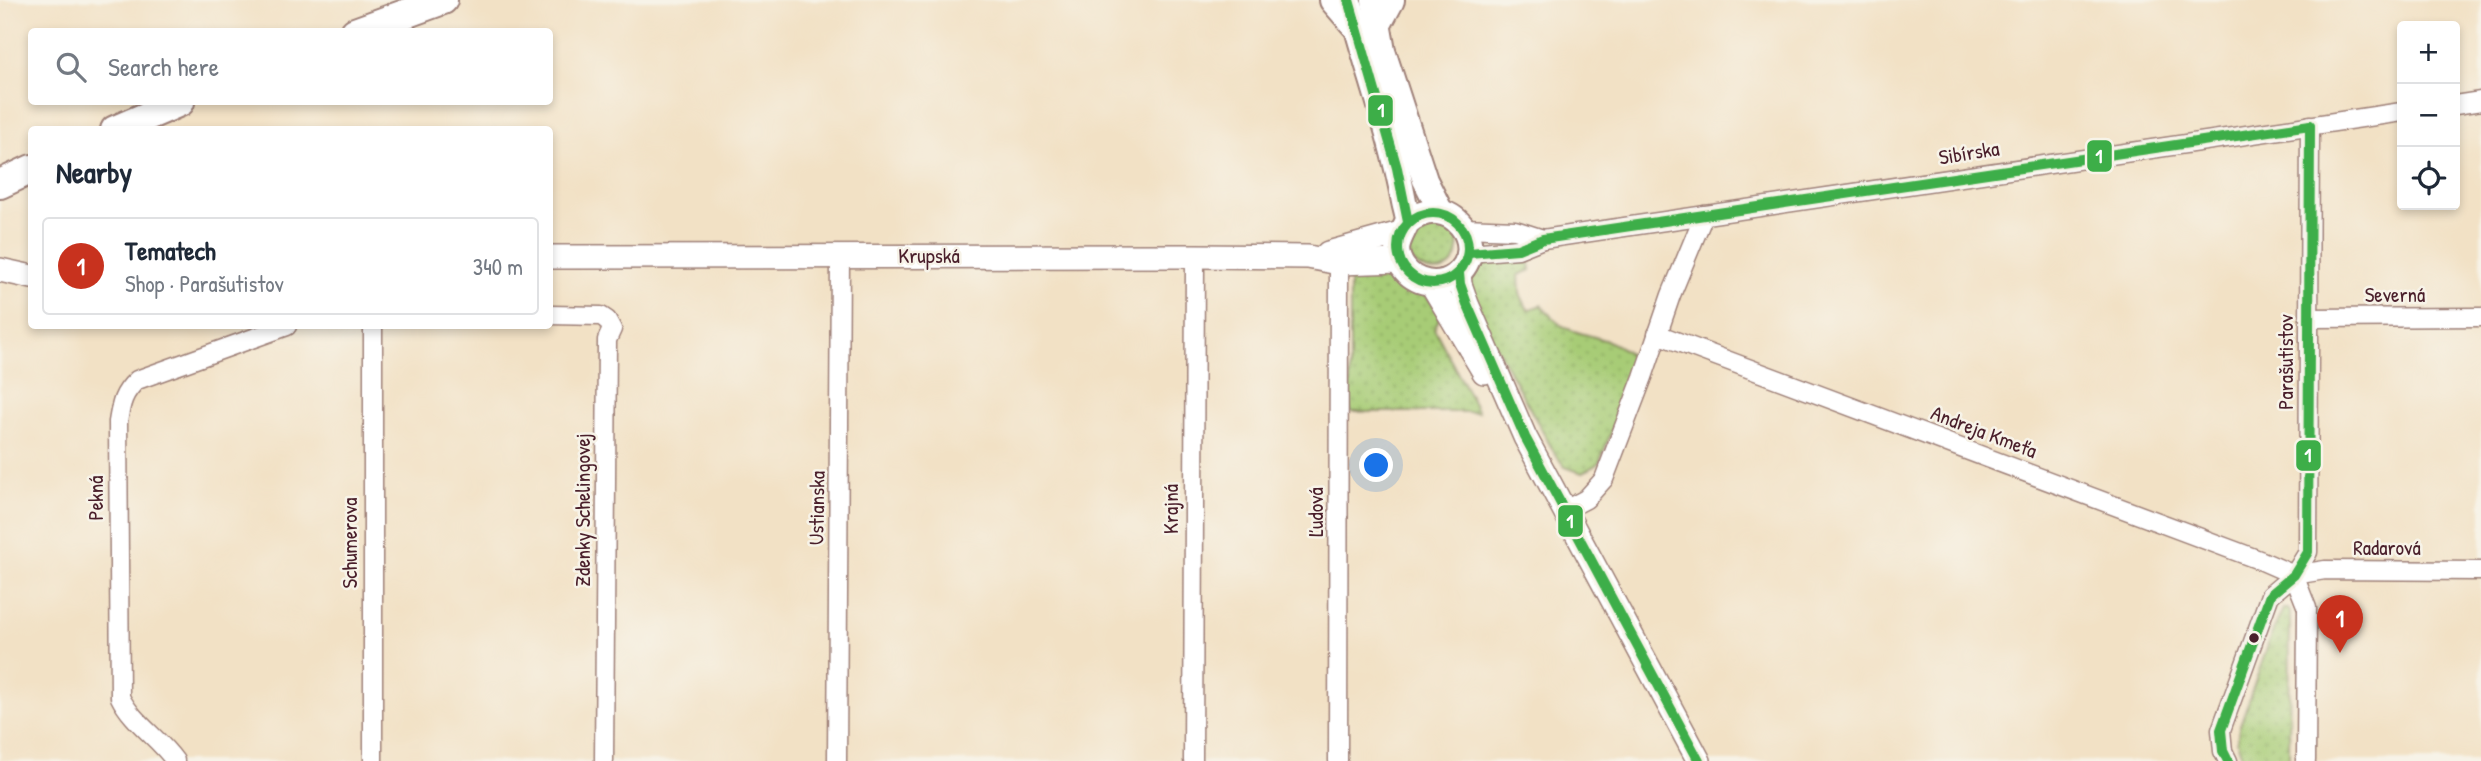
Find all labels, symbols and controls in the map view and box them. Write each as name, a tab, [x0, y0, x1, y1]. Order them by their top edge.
map controls	[2397, 21, 2460, 210]
button: +	[2397, 21, 2460, 84]
search box	[28, 28, 553, 105]
icon: search	[52, 48, 90, 86]
text: Search here	[108, 49, 219, 84]
button: −	[2397, 84, 2460, 147]
line badge: 1	[1367, 94, 1394, 127]
text: 1	[1378, 97, 1385, 123]
street label: Sibírska	[1937, 133, 2001, 172]
line badge: 1	[2086, 139, 2113, 173]
text: 1	[2096, 143, 2103, 169]
button: locate	[2397, 147, 2460, 210]
text: Nearby	[56, 152, 132, 192]
text: Tematech	[125, 233, 216, 268]
street label: Krupská	[898, 241, 960, 270]
text: 1	[77, 251, 85, 282]
text: 340 m	[473, 251, 523, 282]
text: Shop · Parašutistov	[125, 268, 284, 299]
street label: Severná	[2365, 280, 2425, 309]
street label: Parašutistov	[2271, 314, 2300, 410]
street label: Andreja Kmeťa	[1927, 398, 2041, 465]
street label: Zdenky Schelingovej	[568, 433, 597, 587]
line badge: 1	[2295, 439, 2322, 472]
text: 1	[2305, 442, 2312, 468]
your location	[1359, 448, 1393, 482]
street label: Ustianska	[801, 471, 832, 545]
street label: Pekná	[81, 476, 110, 520]
street label: Krajná	[1156, 484, 1185, 534]
street label: Ľudová	[1301, 487, 1330, 537]
street label: Schumerova	[335, 498, 364, 588]
line badge: 1	[1557, 504, 1584, 538]
text: 1	[1567, 508, 1574, 534]
street label: Radarová	[2353, 533, 2421, 562]
pin: 1	[2317, 595, 2363, 653]
unlabelled marker	[2247, 631, 2261, 645]

